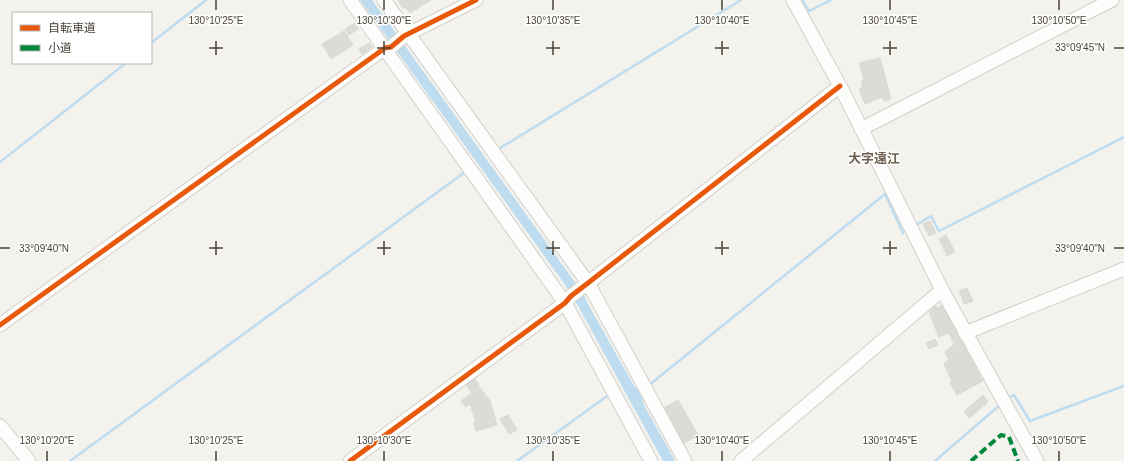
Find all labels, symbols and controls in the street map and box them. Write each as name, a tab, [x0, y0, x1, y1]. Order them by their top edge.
legend	[12, 12, 152, 64]
text: 130°10'25"E	[188, 15, 244, 26]
text: 130°10'30"E	[356, 15, 412, 26]
text: 130°10'35"E	[525, 15, 581, 26]
text: 130°10'40"E	[694, 15, 750, 26]
text: 130°10'45"E	[862, 15, 918, 26]
text: 130°10'50"E	[1031, 15, 1087, 26]
text: 自転車道	[48, 21, 96, 35]
text: 小道	[48, 41, 72, 55]
text: 33°09'45"N	[1055, 42, 1105, 53]
district label: 大字遠江	[848, 151, 900, 166]
text: 33°09'40"N	[19, 243, 69, 254]
text: 33°09'40"N	[1055, 243, 1105, 254]
text: 130°10'20"E	[19, 435, 75, 446]
text: 130°10'25"E	[188, 435, 244, 446]
text: 130°10'30"E	[356, 435, 412, 446]
text: 130°10'35"E	[525, 435, 581, 446]
text: 130°10'40"E	[694, 435, 750, 446]
text: 130°10'45"E	[862, 435, 918, 446]
text: 130°10'50"E	[1031, 435, 1087, 446]

